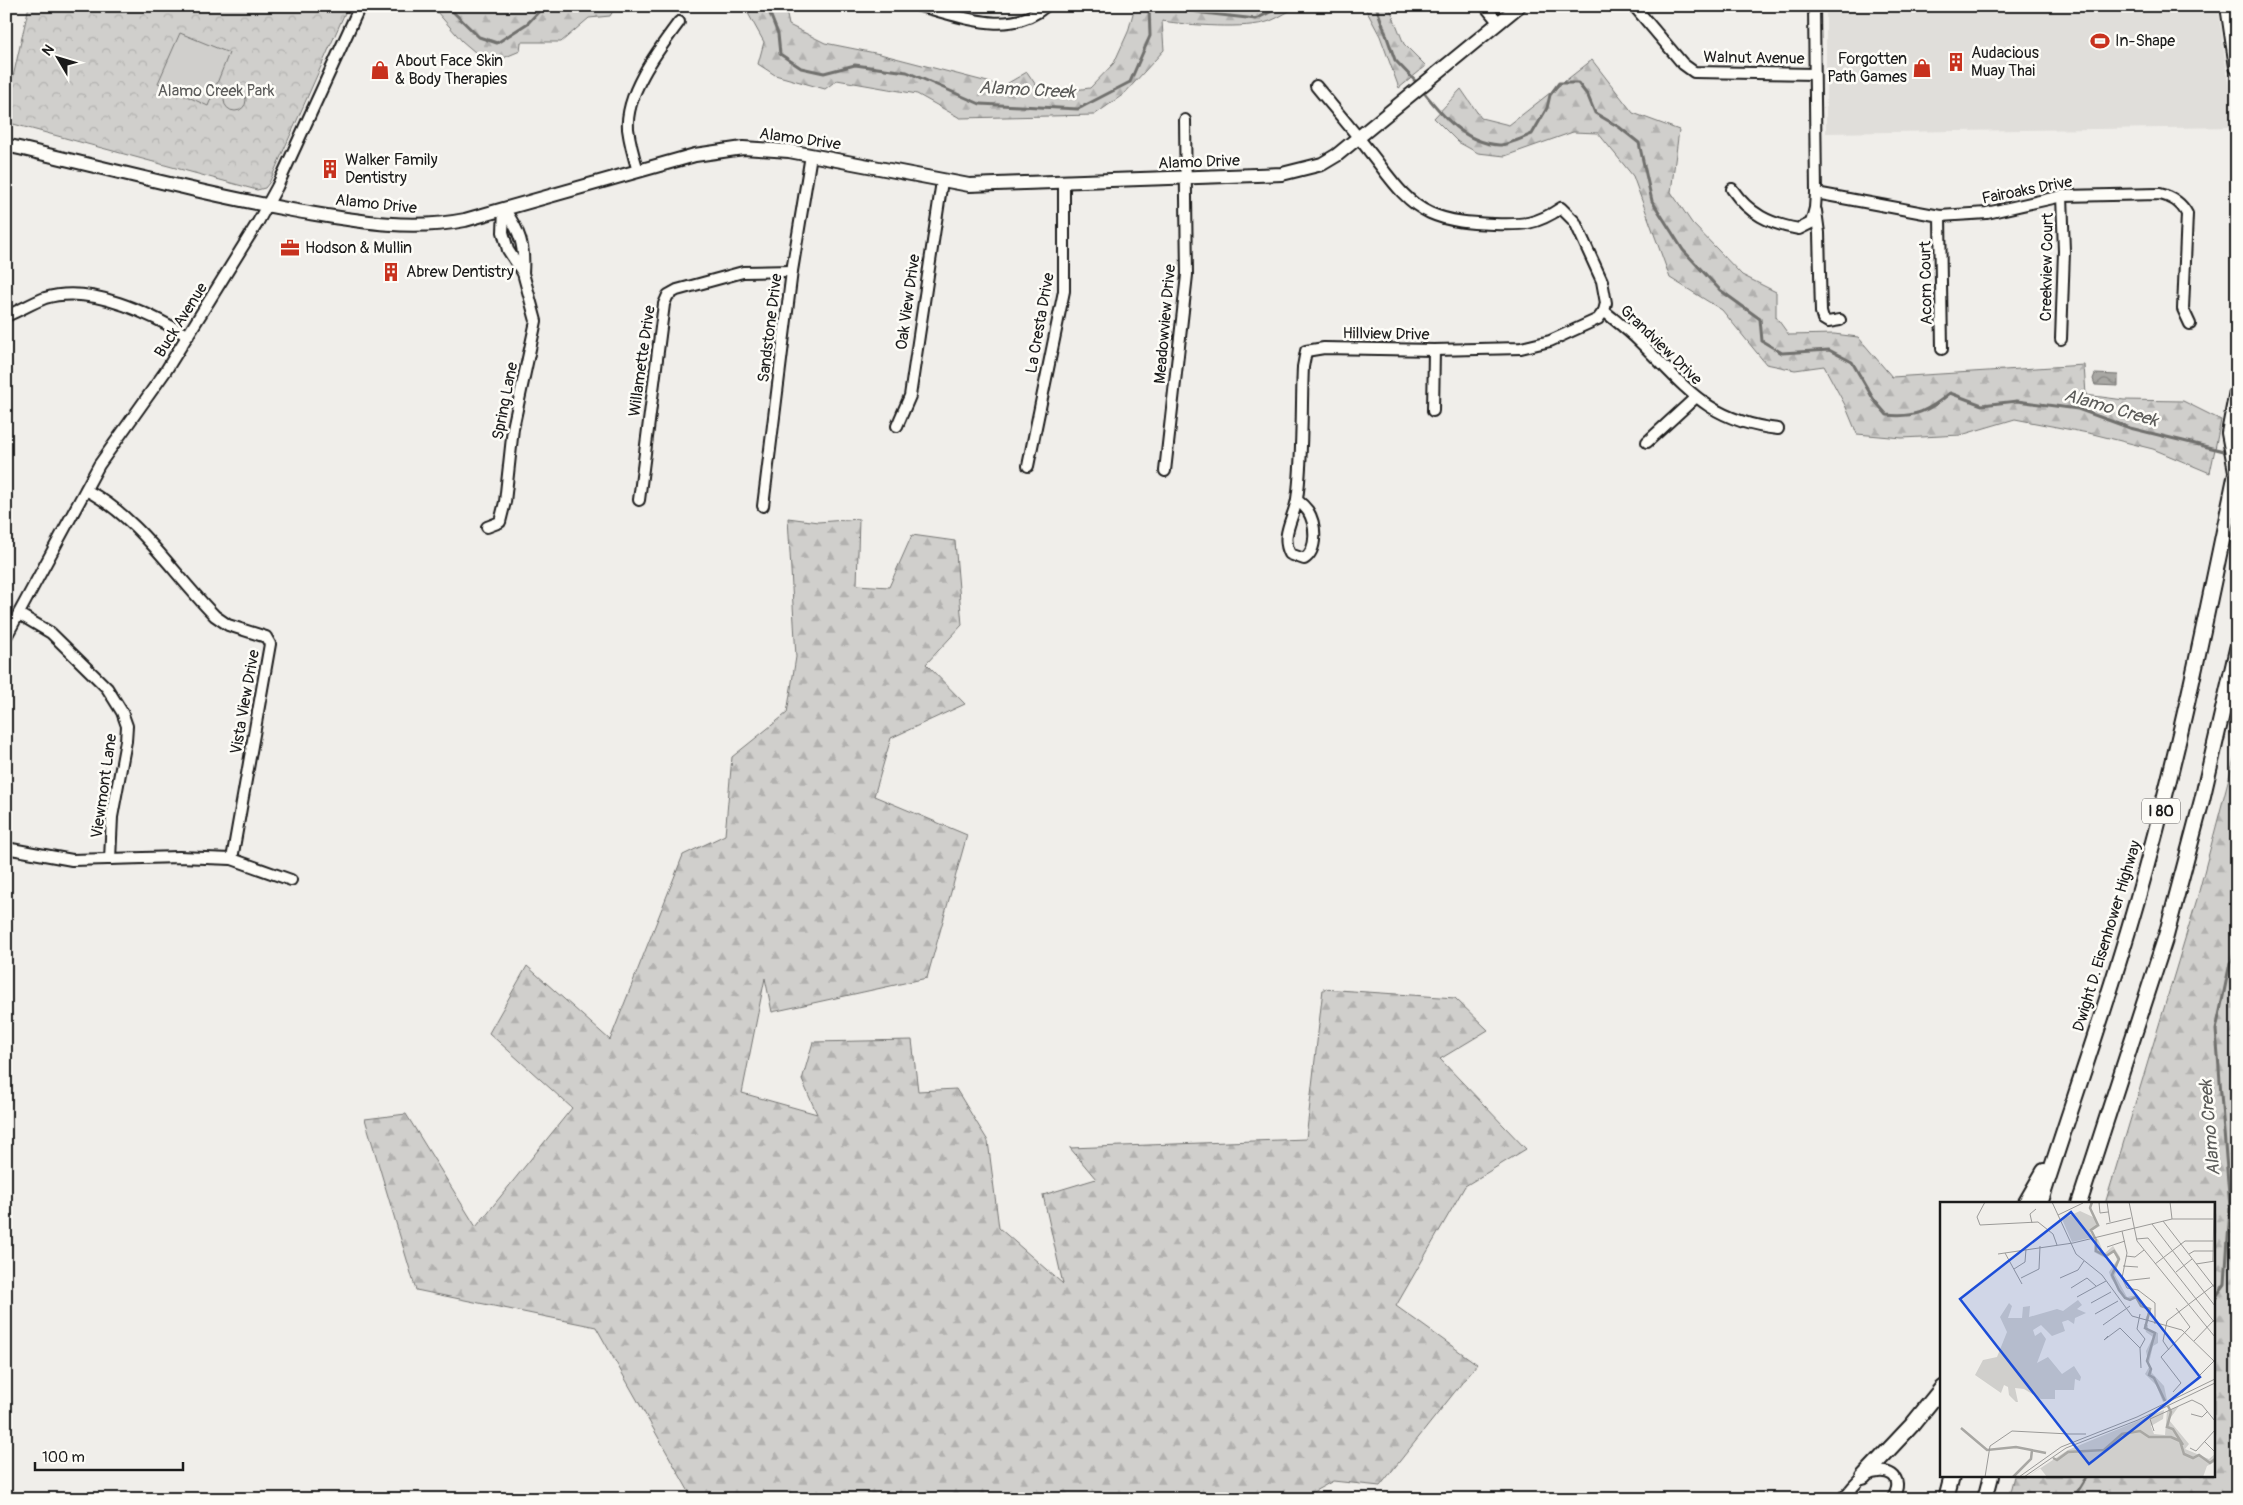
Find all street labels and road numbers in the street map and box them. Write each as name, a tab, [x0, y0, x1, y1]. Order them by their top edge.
street label: Walnut Avenue	[1703, 47, 1805, 69]
street label: Alamo Drive	[758, 123, 842, 155]
street label: Alamo Drive	[1158, 151, 1240, 173]
street label: Fairoaks Drive	[1980, 171, 2074, 209]
street label: Alamo Drive	[334, 190, 418, 218]
street label: Creekview Court	[2036, 212, 2058, 321]
street label: Acorn Court	[1915, 240, 1937, 325]
street label: Oak View Drive	[891, 253, 925, 351]
street label: Meadowview Drive	[1150, 263, 1180, 385]
street label: La Cresta Drive	[1021, 271, 1059, 375]
street label: Sandstone Drive	[753, 272, 787, 384]
street label: Buck Avenue	[150, 279, 212, 361]
street label: Grandview Drive	[1616, 301, 1706, 389]
street label: Willamette Drive	[624, 304, 660, 418]
street label: Hillview Drive	[1342, 323, 1430, 345]
street label: Spring Lane	[488, 360, 522, 442]
street label: Vista View Drive	[226, 648, 264, 756]
street label: Viewmont Lane	[87, 732, 121, 840]
road number: I 80	[2142, 798, 2180, 824]
street label: Dwight D. Eisenhower Highway	[2068, 838, 2146, 1034]

